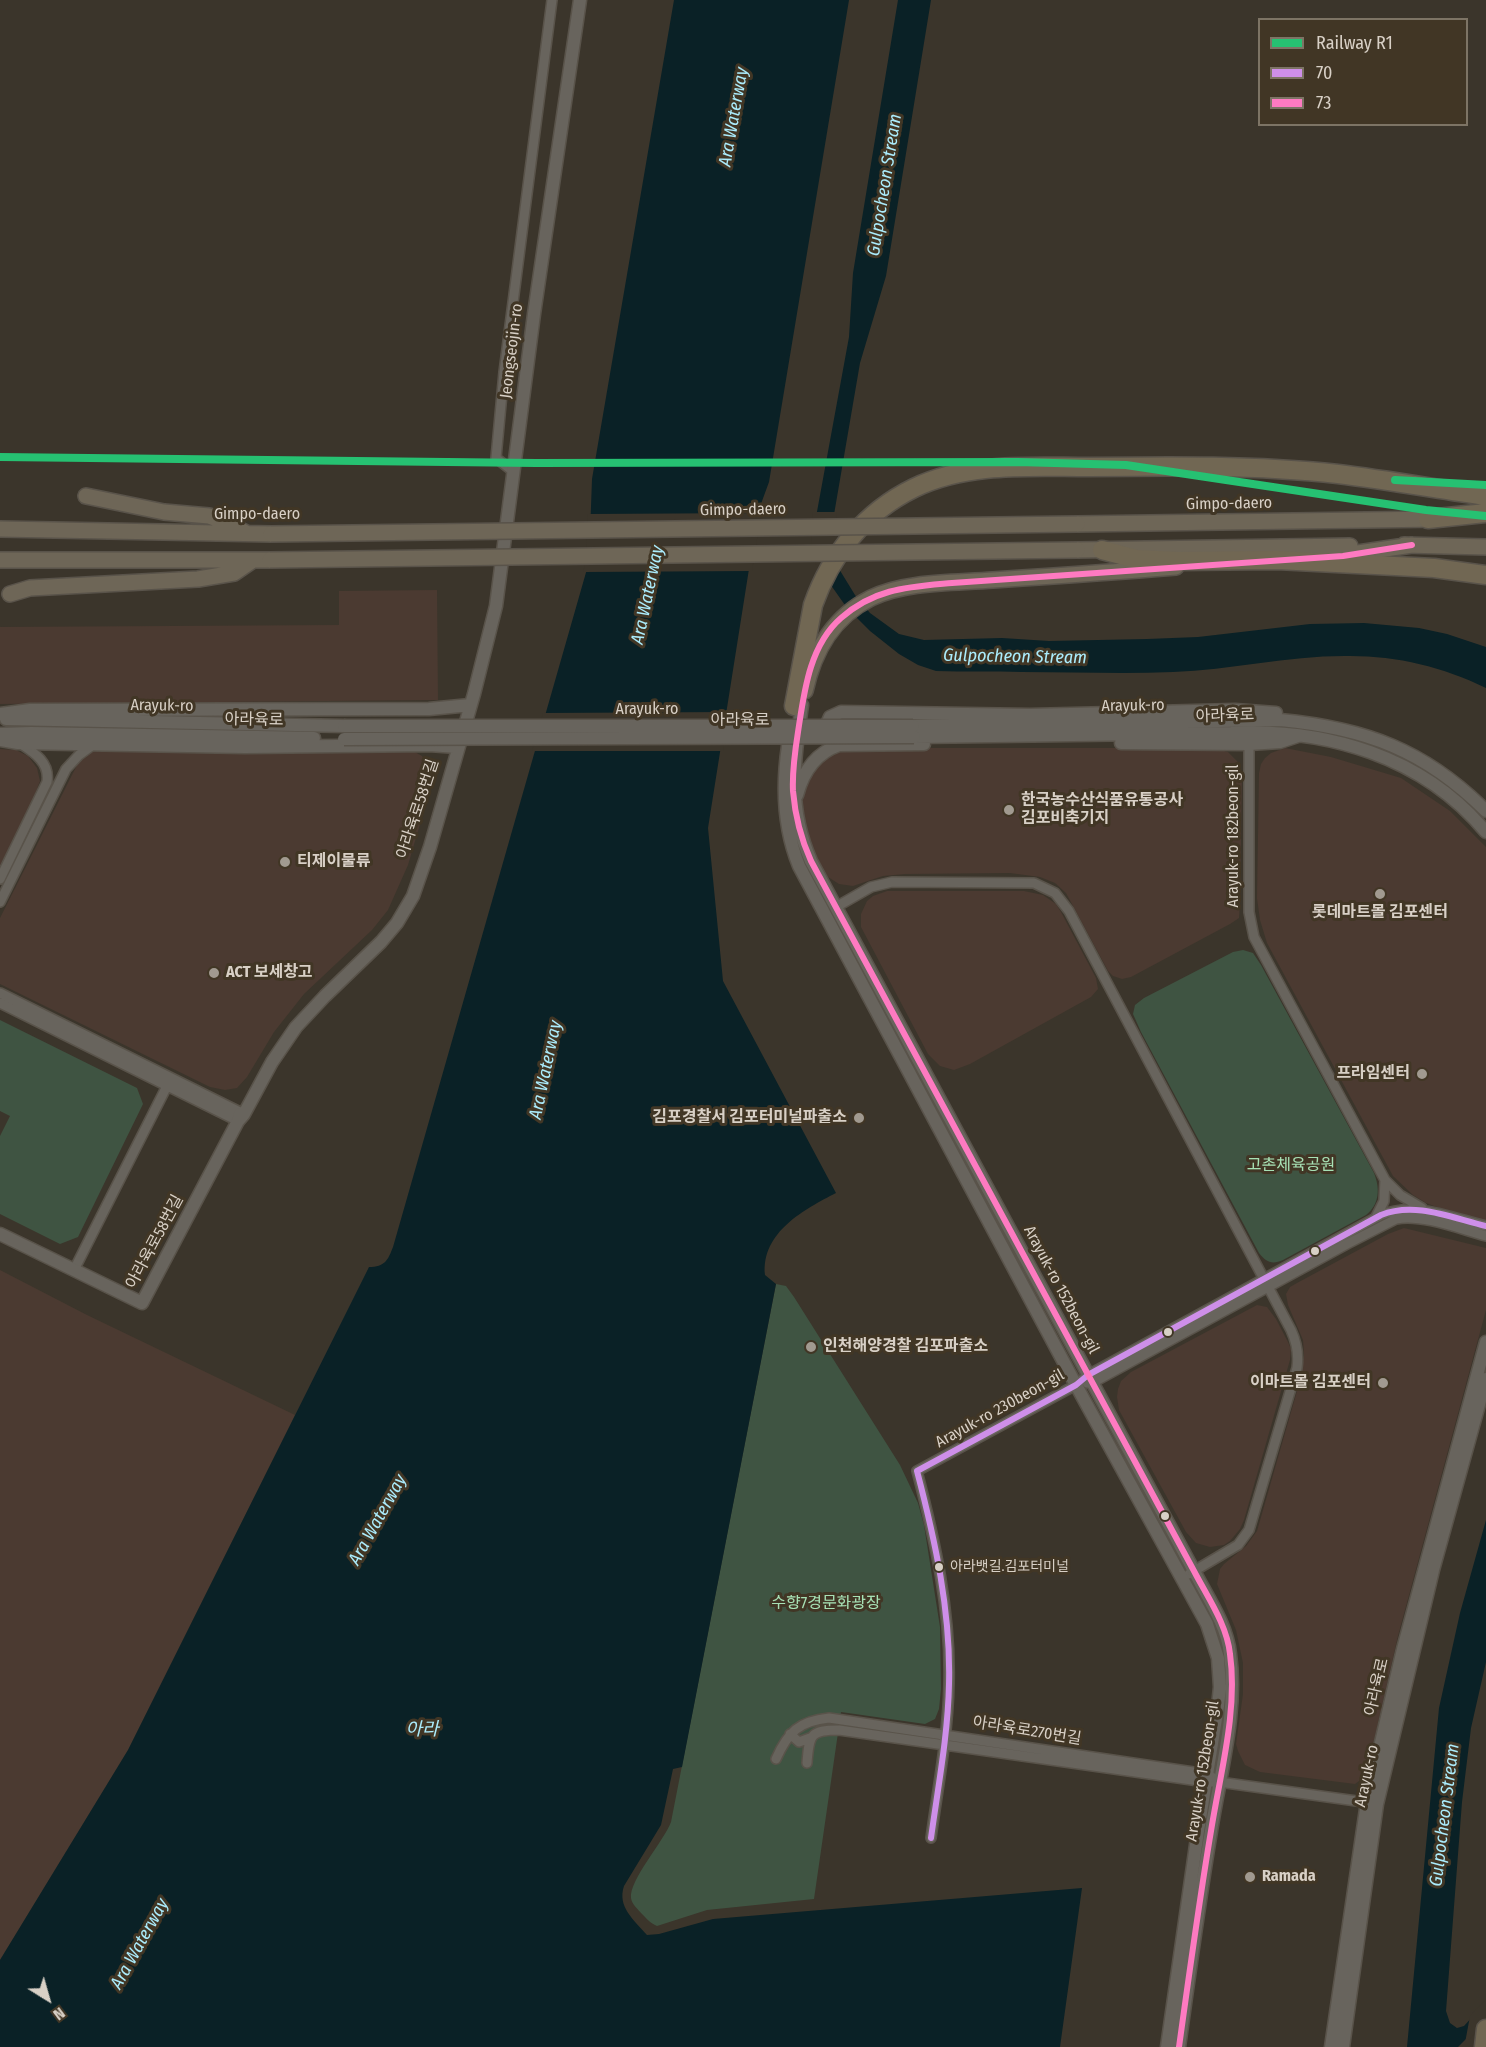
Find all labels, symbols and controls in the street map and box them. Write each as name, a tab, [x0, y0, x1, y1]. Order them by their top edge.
legend	[1258, 18, 1468, 126]
text: Railway R1	[1316, 32, 1393, 54]
text: 70	[1316, 62, 1332, 84]
water label: Ara Waterway	[715, 66, 753, 168]
text: 73	[1316, 92, 1331, 114]
water label: Gulpocheon Stream	[863, 112, 907, 258]
street label: Jeongseojin-ro	[497, 302, 527, 400]
street label: Gimpo-daero	[1186, 494, 1272, 514]
street label: Gimpo-daero	[700, 500, 786, 520]
street label: Gimpo-daero	[214, 505, 300, 525]
water label: Ara Waterway	[627, 544, 669, 646]
water label: Gulpocheon Stream	[943, 645, 1087, 669]
street label: Arayuk-ro	[130, 696, 194, 716]
street label: Arayuk-ro	[1101, 696, 1165, 716]
street label: Arayuk-ro	[616, 700, 678, 720]
street label: 아라육로	[1195, 705, 1255, 727]
street label: 아라육로	[224, 710, 284, 730]
street label: 아라육로	[711, 711, 769, 731]
street label: 아라육로58번길	[393, 757, 443, 861]
street label: Arayuk-ro 182beon-gil	[1224, 765, 1244, 907]
place label: 한국농수산식품유통공사 김포비축기지	[1021, 791, 1183, 829]
marker: 한국농수산식품유통공사 김포비축기지	[1002, 803, 1016, 817]
place label: 티제이물류	[297, 852, 371, 872]
marker: 티제이물류	[278, 855, 292, 869]
marker: 롯데마트몰 김포센터	[1373, 887, 1387, 901]
place label: 롯데마트몰 김포센터	[1312, 903, 1448, 923]
place label: ACT 보세창고	[226, 963, 313, 983]
marker: ACT 보세창고	[207, 966, 221, 980]
water label: Ara Waterway	[525, 1019, 567, 1121]
place label: 프라임센터	[1336, 1064, 1410, 1084]
marker: 프라임센터	[1415, 1067, 1429, 1081]
place label: 김포경찰서 김포터미널파출소	[652, 1108, 847, 1128]
marker: 김포경찰서 김포터미널파출소	[852, 1111, 866, 1125]
park label: 고촌체육공원	[1247, 1156, 1335, 1176]
street label: 아라육로58번길	[122, 1192, 188, 1292]
street label: Arayuk-ro 152beon-gil	[1019, 1223, 1103, 1357]
unlabelled marker	[1309, 1245, 1321, 1257]
unlabelled marker	[1162, 1326, 1174, 1338]
place label: 인천해양경찰 김포파출소	[823, 1337, 988, 1357]
marker: 인천해양경찰 김포파출소	[804, 1340, 818, 1354]
street label: Arayuk-ro 230beon-gil	[932, 1366, 1068, 1452]
place label: 이마트몰 김포센터	[1250, 1373, 1371, 1393]
marker: 이마트몰 김포센터	[1376, 1376, 1390, 1390]
water label: Ara Waterway	[344, 1471, 412, 1569]
unlabelled marker	[1159, 1510, 1171, 1522]
place label: 아라뱃길.김포터미널	[950, 1559, 1069, 1575]
marker: 아라뱃길.김포터미널	[933, 1561, 945, 1573]
park label: 수향7경문화광장	[771, 1594, 881, 1614]
street label: 아라육로	[1361, 1656, 1393, 1718]
street label: Arayuk-ro 152beon-gil	[1182, 1699, 1224, 1843]
street label: 아라육로270번길	[971, 1713, 1083, 1749]
water label: 아라	[405, 1719, 439, 1741]
water label: Gulpocheon Stream	[1426, 1742, 1464, 1888]
street label: Arayuk-ro	[1351, 1743, 1383, 1809]
place label: Ramada	[1262, 1867, 1316, 1887]
marker: Ramada	[1243, 1870, 1257, 1884]
water label: Ara Waterway	[106, 1895, 174, 1993]
north arrow	[18, 1969, 78, 2029]
text: N	[50, 2003, 69, 2024]

